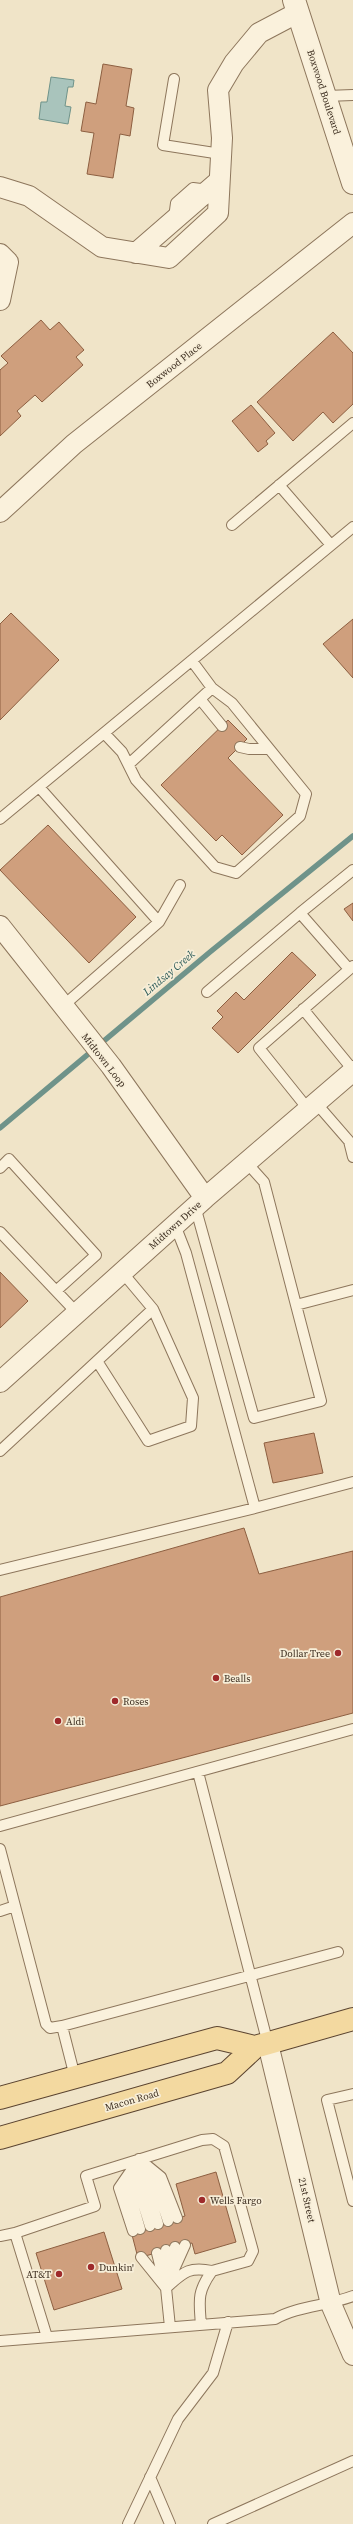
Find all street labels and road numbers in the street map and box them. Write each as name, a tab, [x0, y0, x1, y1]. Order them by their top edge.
street label: Boxwood Boulevard	[304, 48, 344, 136]
street label: Boxwood Place	[144, 339, 204, 391]
street label: Midtown Loop	[79, 1030, 129, 1090]
street label: Midtown Drive	[146, 1198, 204, 1252]
street label: Macon Road	[104, 2086, 161, 2114]
street label: 21st Street	[296, 2176, 319, 2224]

